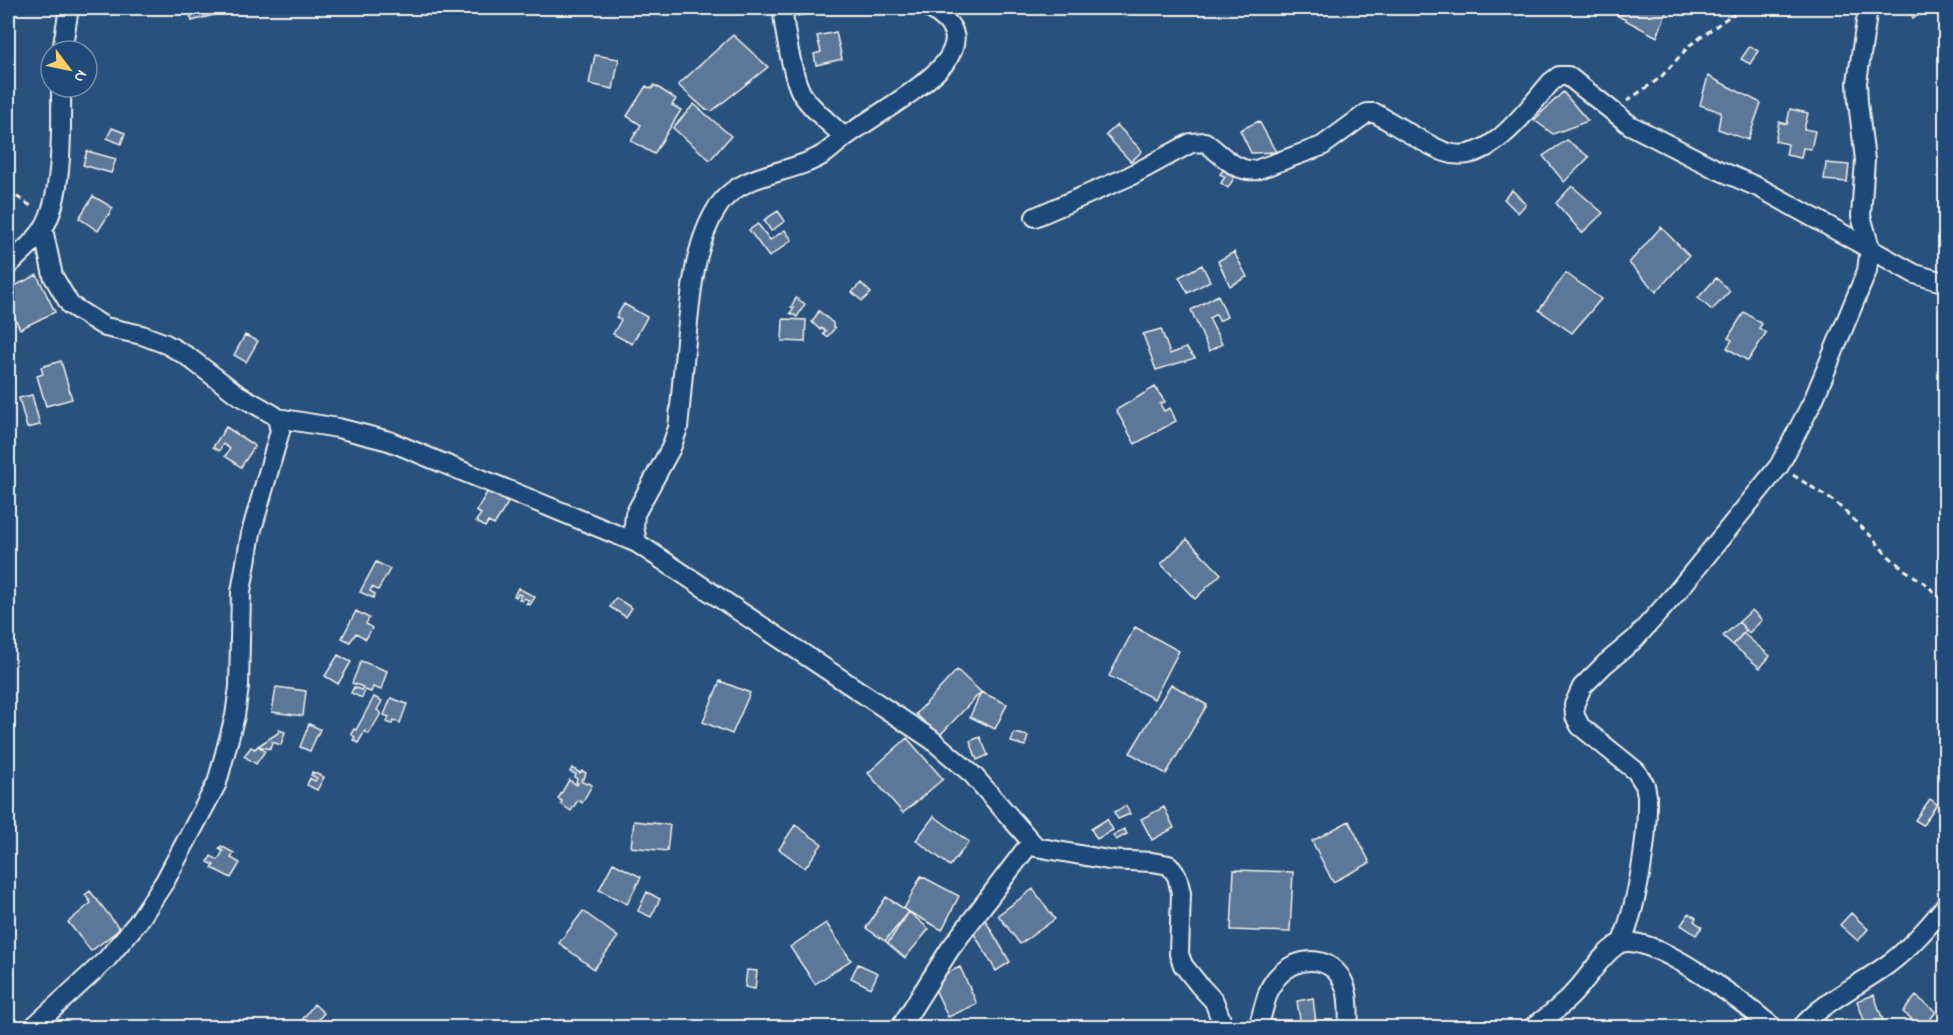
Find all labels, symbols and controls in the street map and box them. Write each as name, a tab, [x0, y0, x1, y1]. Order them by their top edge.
north arrow	[39, 39, 99, 99]
text: N	[67, 65, 93, 87]

